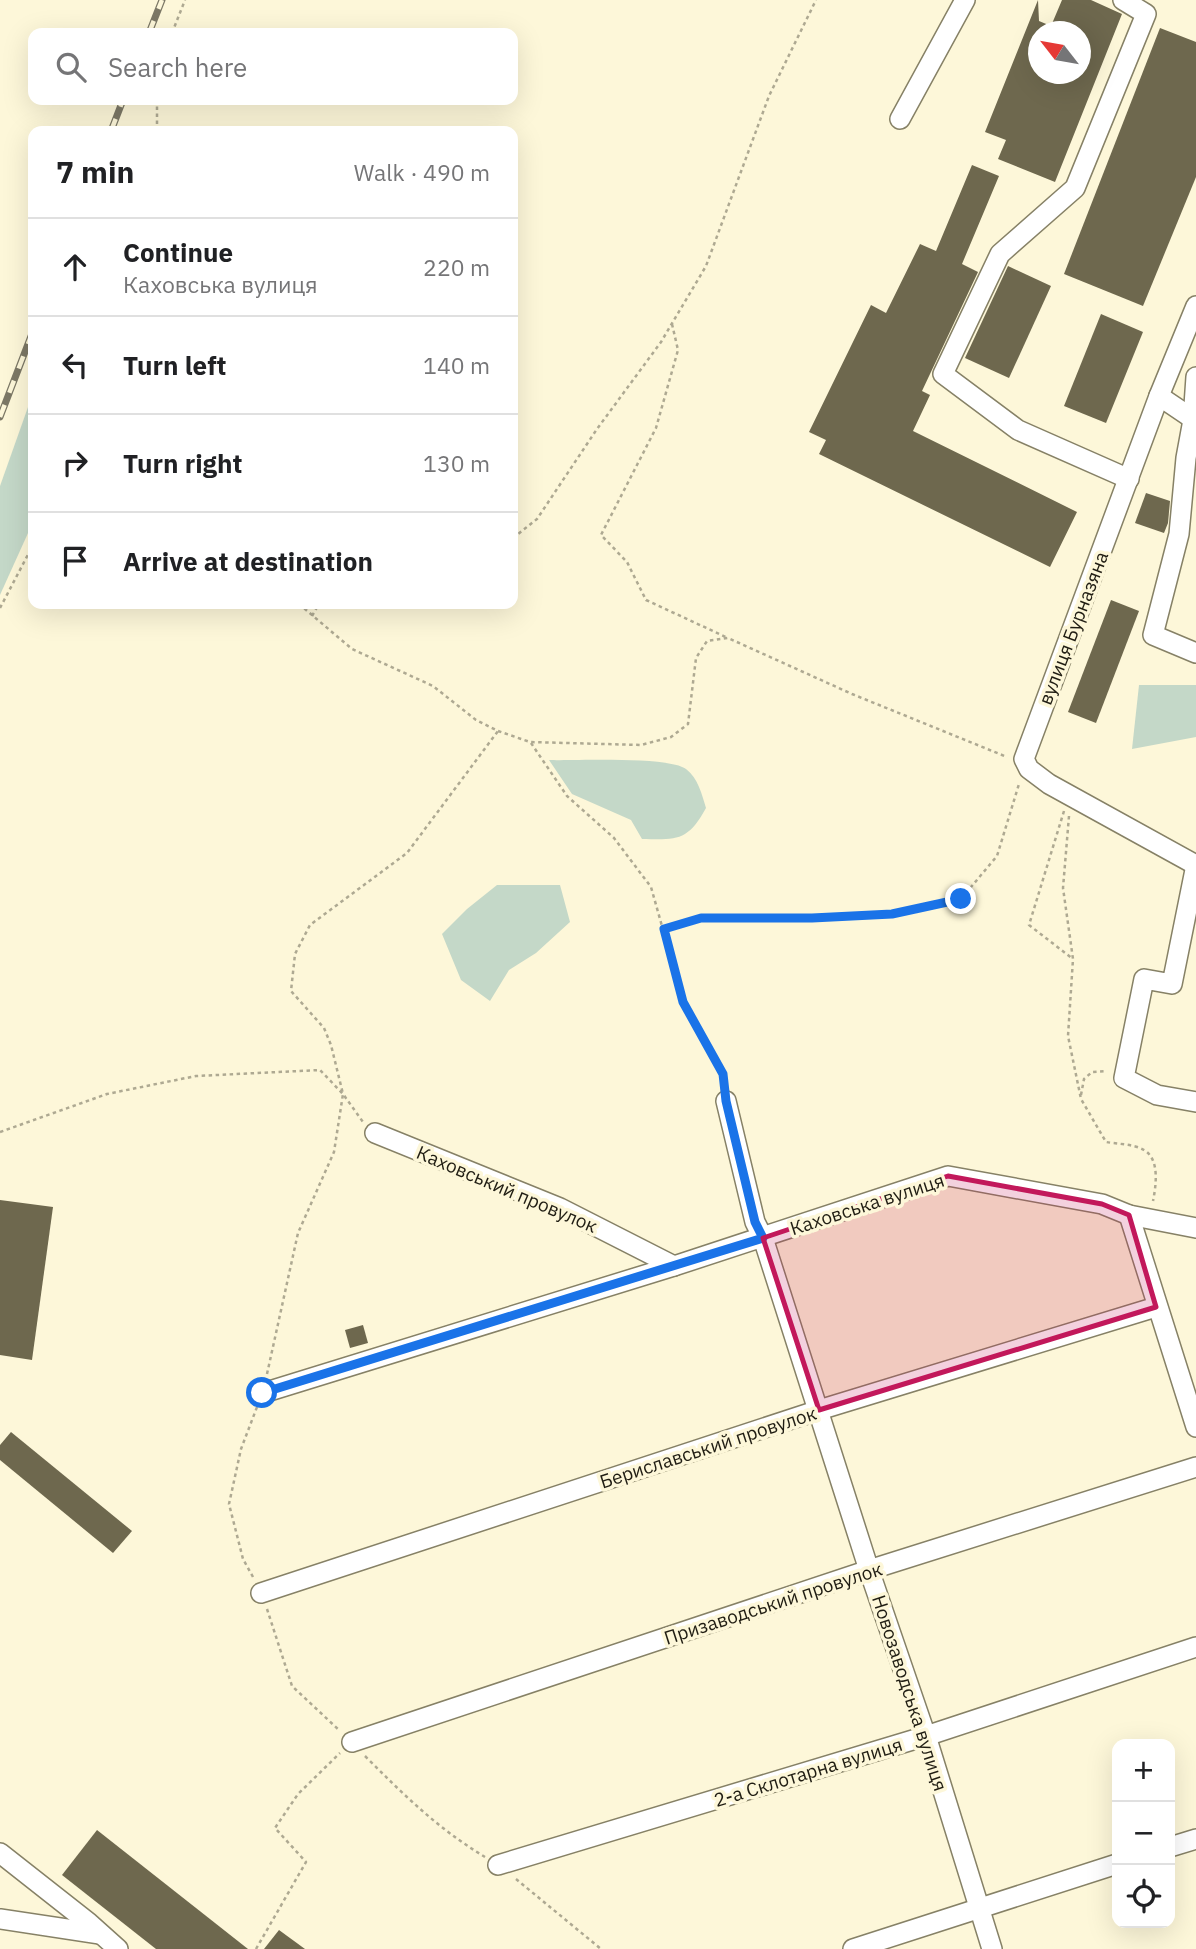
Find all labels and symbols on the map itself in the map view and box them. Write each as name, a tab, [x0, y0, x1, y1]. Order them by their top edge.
north arrow	[1028, 21, 1091, 84]
street label: вулиця Бурназяна	[1033, 548, 1113, 708]
route end	[945, 883, 976, 914]
street label: Каховський провулок	[413, 1140, 601, 1238]
street label: Каховська вулиця	[787, 1168, 947, 1240]
route start	[246, 1377, 277, 1408]
street label: Бериславський провулок	[597, 1401, 819, 1493]
street label: Призаводський провулок	[661, 1556, 885, 1650]
street label: Новозаводська вулиця	[867, 1592, 953, 1794]
street label: 2-а Склотарна вулиця	[711, 1732, 905, 1812]

